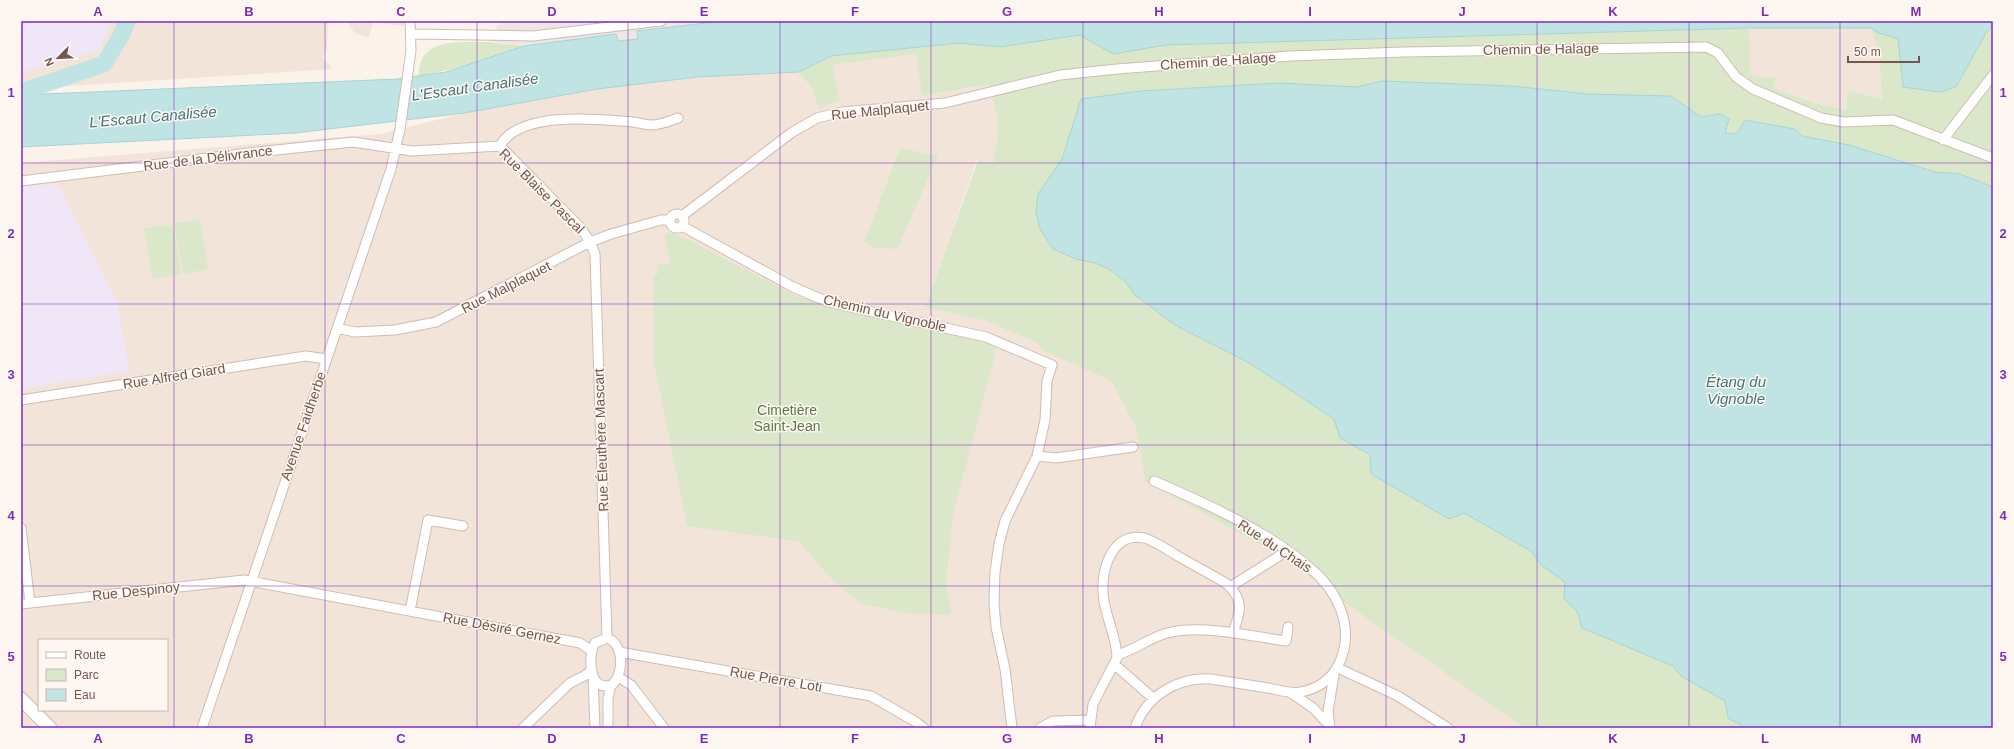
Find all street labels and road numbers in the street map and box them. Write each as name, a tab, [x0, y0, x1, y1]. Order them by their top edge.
street label: Chemin de Halage	[1483, 40, 1599, 58]
street label: Chemin de Halage	[1160, 49, 1277, 73]
street label: Rue Malplaquet	[830, 97, 930, 123]
street label: Rue de la Délivrance	[143, 142, 274, 174]
street label: Rue Blaise Pascal	[496, 145, 588, 237]
street label: Rue Malplaquet	[459, 258, 553, 316]
street label: Chemin du Vignoble	[822, 291, 948, 335]
street label: Rue Alfred Giard	[122, 360, 226, 392]
street label: Rue Éleuthère Mascart	[591, 368, 611, 512]
street label: Avenue Faidherbe	[277, 369, 329, 483]
street label: Rue du Chais	[1235, 516, 1315, 576]
street label: Rue Despinoy	[91, 578, 181, 604]
street label: Rue Désiré Gernez	[442, 609, 562, 647]
street label: Rue Pierre Loti	[729, 663, 823, 695]

